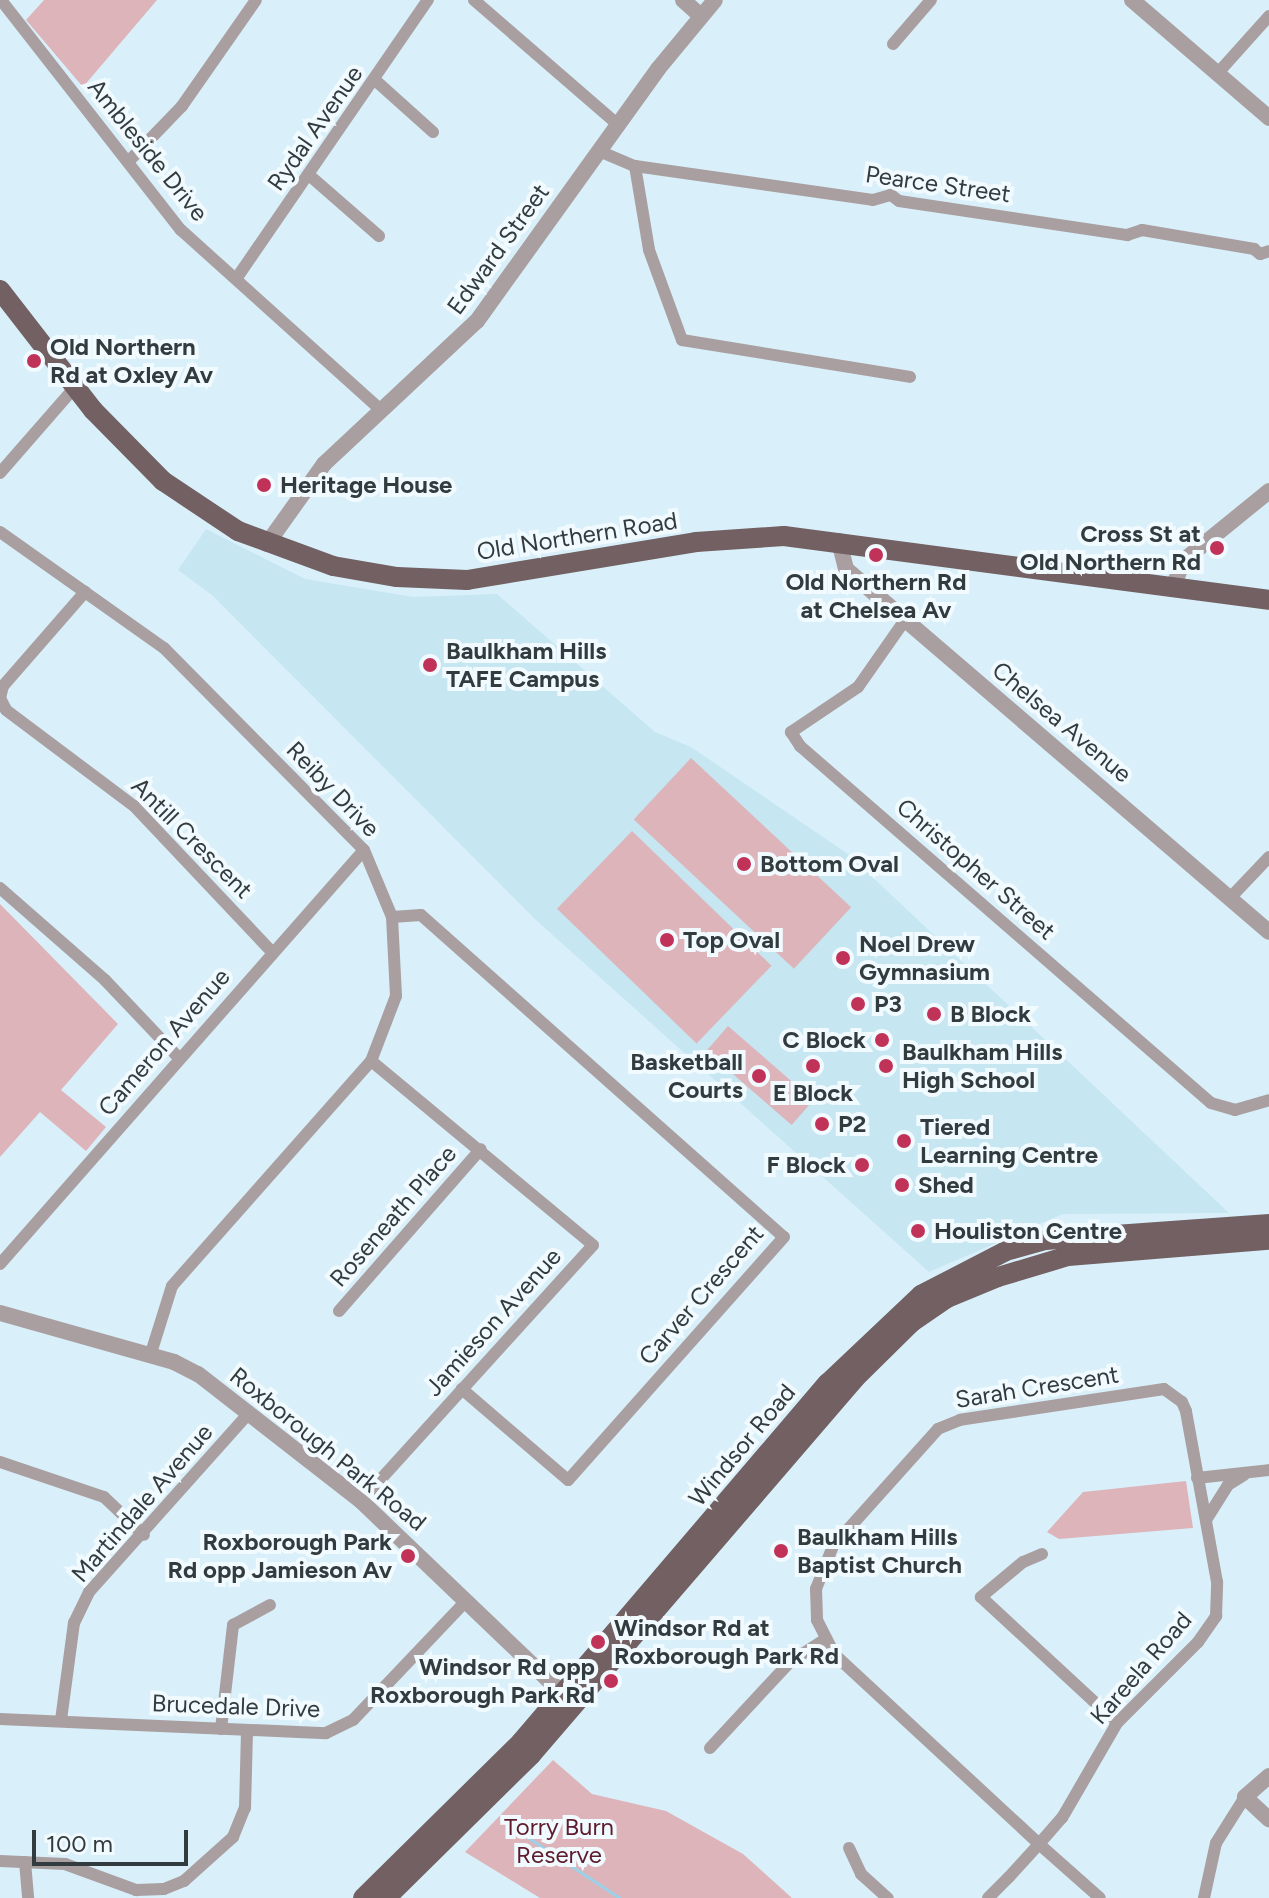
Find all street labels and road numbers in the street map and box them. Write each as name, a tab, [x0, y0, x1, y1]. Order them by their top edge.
street label: Rydal Avenue	[261, 60, 369, 196]
street label: Ambleside Drive	[82, 73, 214, 227]
street label: Pearce Street	[864, 160, 1012, 208]
street label: Edward Street	[441, 178, 555, 320]
street label: Old Northern Road	[475, 506, 679, 566]
street label: Chelsea Avenue	[987, 655, 1137, 789]
street label: Reiby Drive	[280, 735, 386, 843]
street label: Antill Crescent	[126, 772, 258, 904]
street label: Christopher Street	[891, 792, 1061, 946]
street label: Cameron Avenue	[92, 963, 236, 1121]
street label: Roseneath Place	[324, 1139, 462, 1293]
street label: Carver Crescent	[633, 1219, 769, 1371]
street label: Jamieson Avenue	[419, 1242, 567, 1402]
street label: Sarah Crescent	[953, 1360, 1121, 1414]
street label: Roxborough Park Road	[224, 1361, 432, 1537]
street label: Windsor Road	[683, 1378, 801, 1512]
street label: Martindale Avenue	[65, 1418, 219, 1588]
street label: Kareela Road	[1084, 1606, 1198, 1730]
street label: Brucedale Drive	[151, 1689, 321, 1723]

